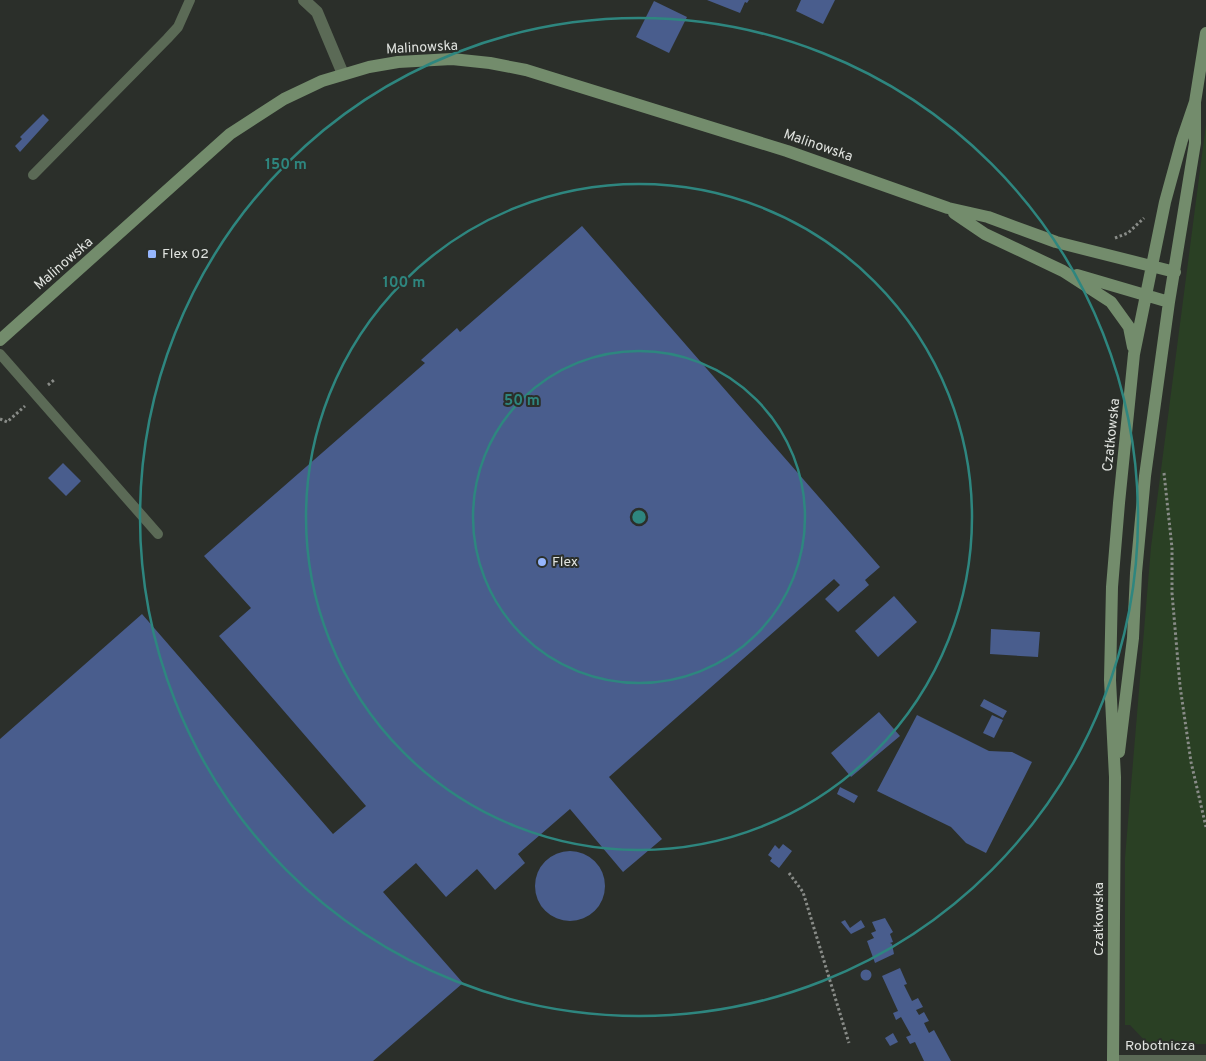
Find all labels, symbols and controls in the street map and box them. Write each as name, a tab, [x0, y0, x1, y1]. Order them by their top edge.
street label: Malinowska	[386, 38, 458, 58]
street label: Malinowska	[781, 126, 855, 166]
text: 150 m	[265, 156, 307, 175]
street label: Malinowska	[31, 234, 97, 294]
place label: Flex 02	[162, 246, 209, 263]
marker: Flex 02	[146, 248, 158, 260]
text: 100 m	[383, 274, 425, 293]
text: 50 m	[504, 392, 540, 411]
street label: Czatkowska	[1100, 397, 1124, 473]
centre of rings	[630, 508, 648, 526]
place label: Flex	[552, 554, 578, 571]
marker: Flex	[536, 556, 548, 568]
street label: Czatkowska	[1091, 882, 1108, 956]
street label: Robotnicza	[1125, 1038, 1195, 1055]

